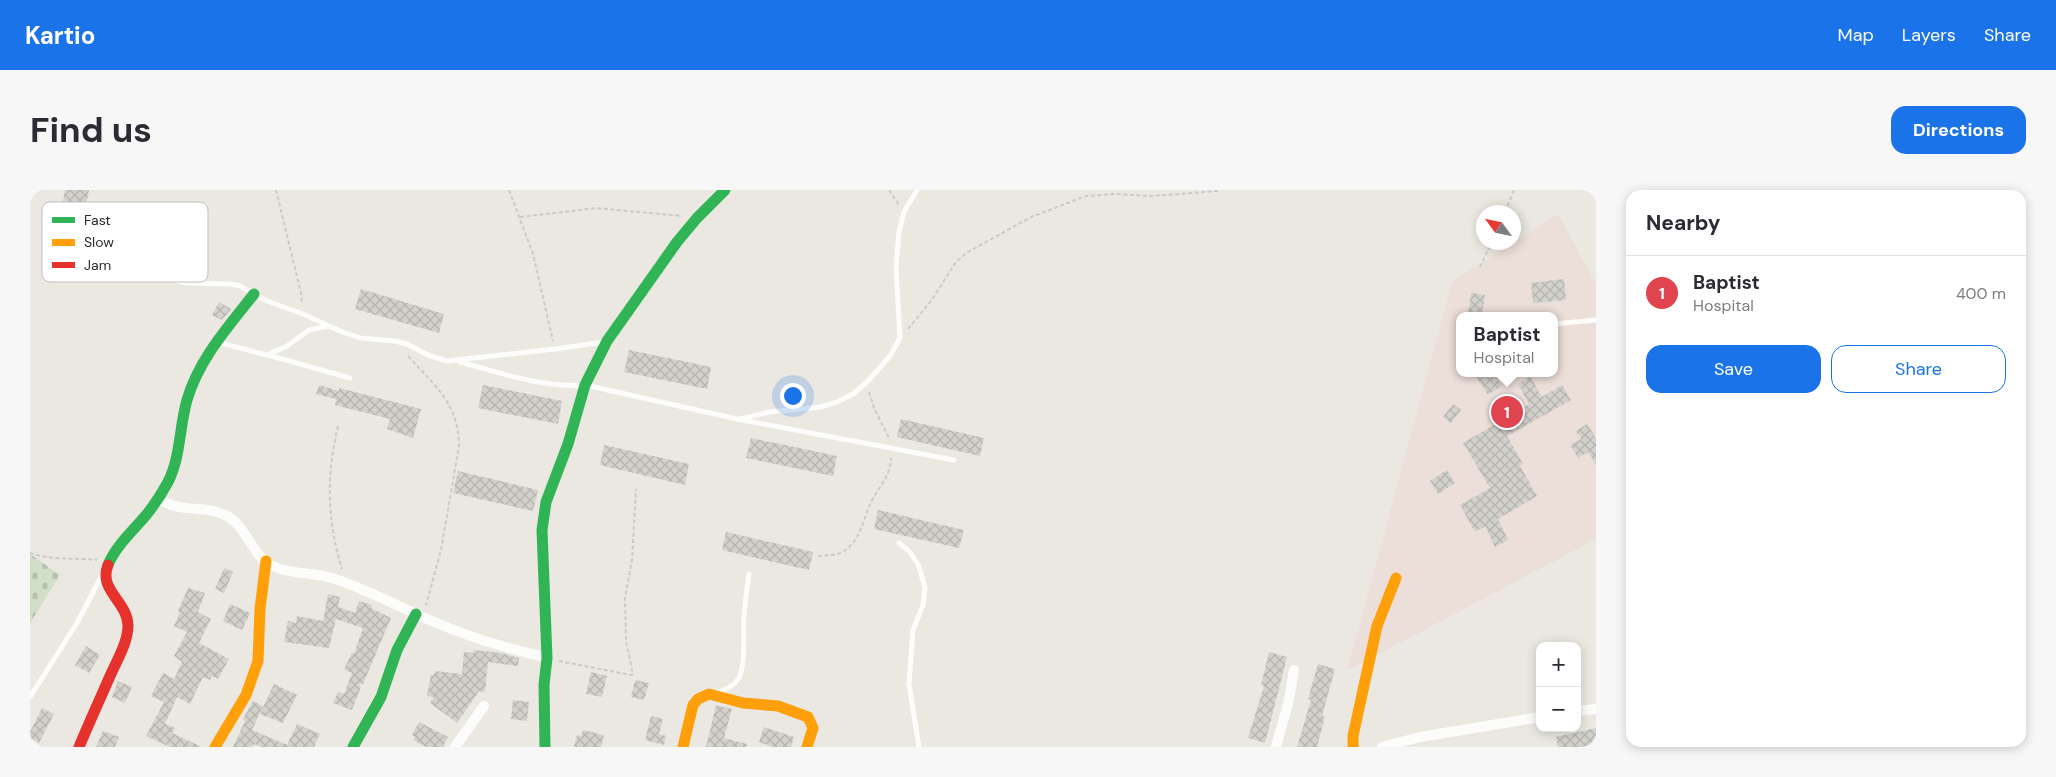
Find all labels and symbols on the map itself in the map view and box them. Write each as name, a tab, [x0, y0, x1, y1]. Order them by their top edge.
legend	[42, 202, 208, 282]
north arrow	[1476, 205, 1521, 250]
text: Fast	[84, 211, 111, 229]
text: Slow	[84, 233, 114, 251]
text: Jam	[84, 256, 111, 274]
your location	[780, 383, 806, 409]
pin: 1	[1491, 393, 1523, 431]

